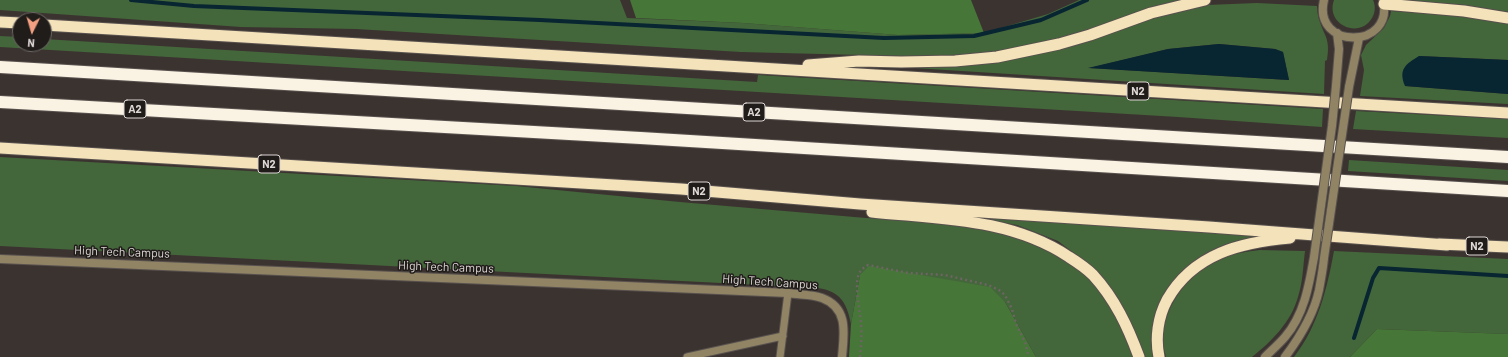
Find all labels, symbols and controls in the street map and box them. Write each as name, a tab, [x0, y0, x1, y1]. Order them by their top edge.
north arrow	[12, 12, 52, 52]
text: N	[27, 37, 35, 50]
road number: N2	[1127, 82, 1149, 100]
road number: A2	[124, 100, 146, 118]
road number: A2	[743, 103, 765, 121]
road number: N2	[258, 155, 280, 173]
road number: N2	[688, 182, 710, 200]
road number: N2	[1466, 237, 1488, 255]
street label: High Tech Campus	[74, 243, 170, 261]
street label: High Tech Campus	[398, 258, 494, 276]
street label: High Tech Campus	[722, 271, 818, 293]

